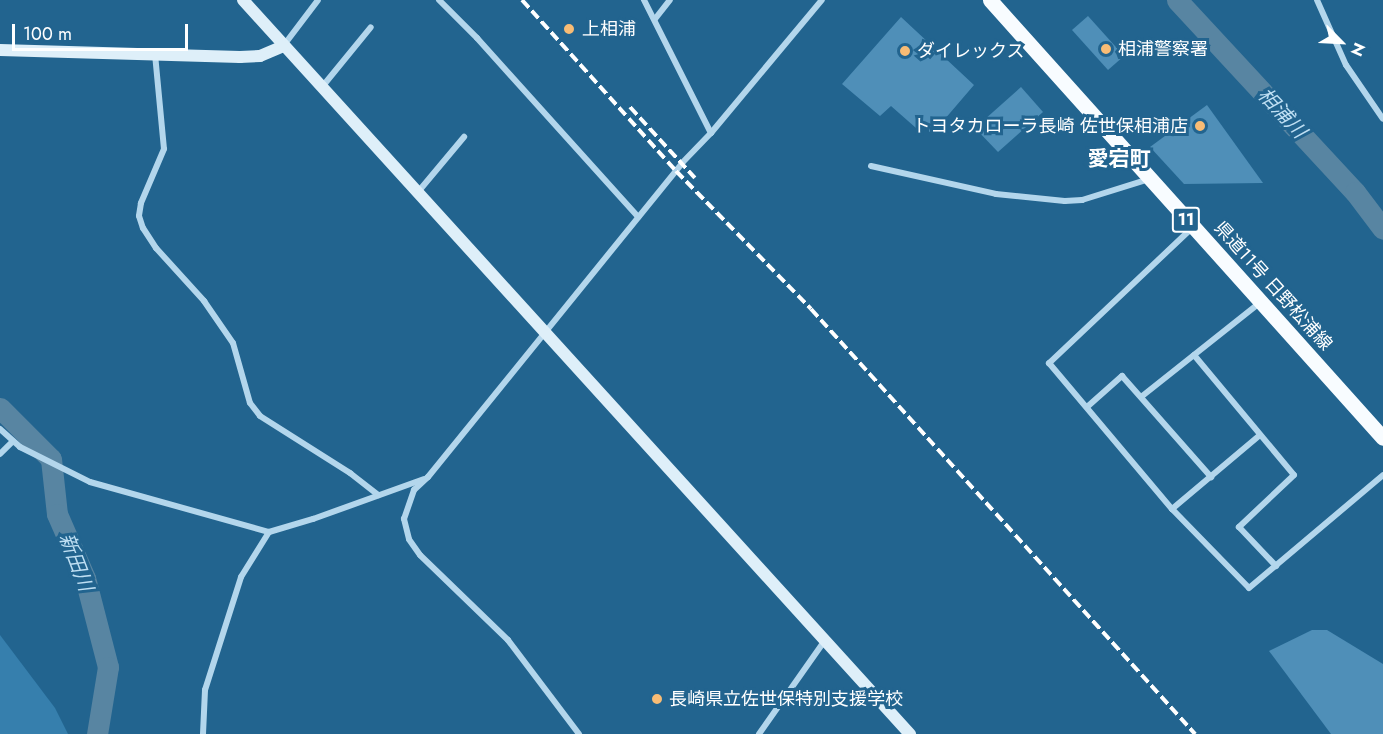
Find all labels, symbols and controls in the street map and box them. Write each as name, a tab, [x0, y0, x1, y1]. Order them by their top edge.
scale bar	[15, 12, 190, 50]
north arrow	[1311, 12, 1371, 72]
place label: 上相浦	[582, 18, 636, 40]
marker: 上相浦	[560, 20, 578, 38]
text: 100 m	[23, 21, 72, 47]
place label: 相浦警察署	[1118, 38, 1208, 60]
text: N	[1345, 39, 1371, 60]
place label: ダイレックス	[917, 40, 1025, 62]
marker: 相浦警察署	[1099, 42, 1113, 56]
marker: ダイレックス	[898, 44, 912, 58]
water label: 相浦川	[1253, 83, 1311, 143]
place label: トヨタカローラ長崎 佐世保相浦店	[913, 115, 1188, 137]
marker: トヨタカローラ長崎 佐世保相浦店	[1193, 119, 1207, 133]
district label: 愛宕町	[1088, 146, 1150, 172]
road number: 11	[1171, 207, 1201, 233]
street label: 県道11号 日野松浦線	[1210, 217, 1336, 355]
water label: 新田川	[54, 530, 98, 594]
place label: 長崎県立佐世保特別支援学校	[669, 688, 903, 710]
marker: 長崎県立佐世保特別支援学校	[650, 692, 664, 706]

